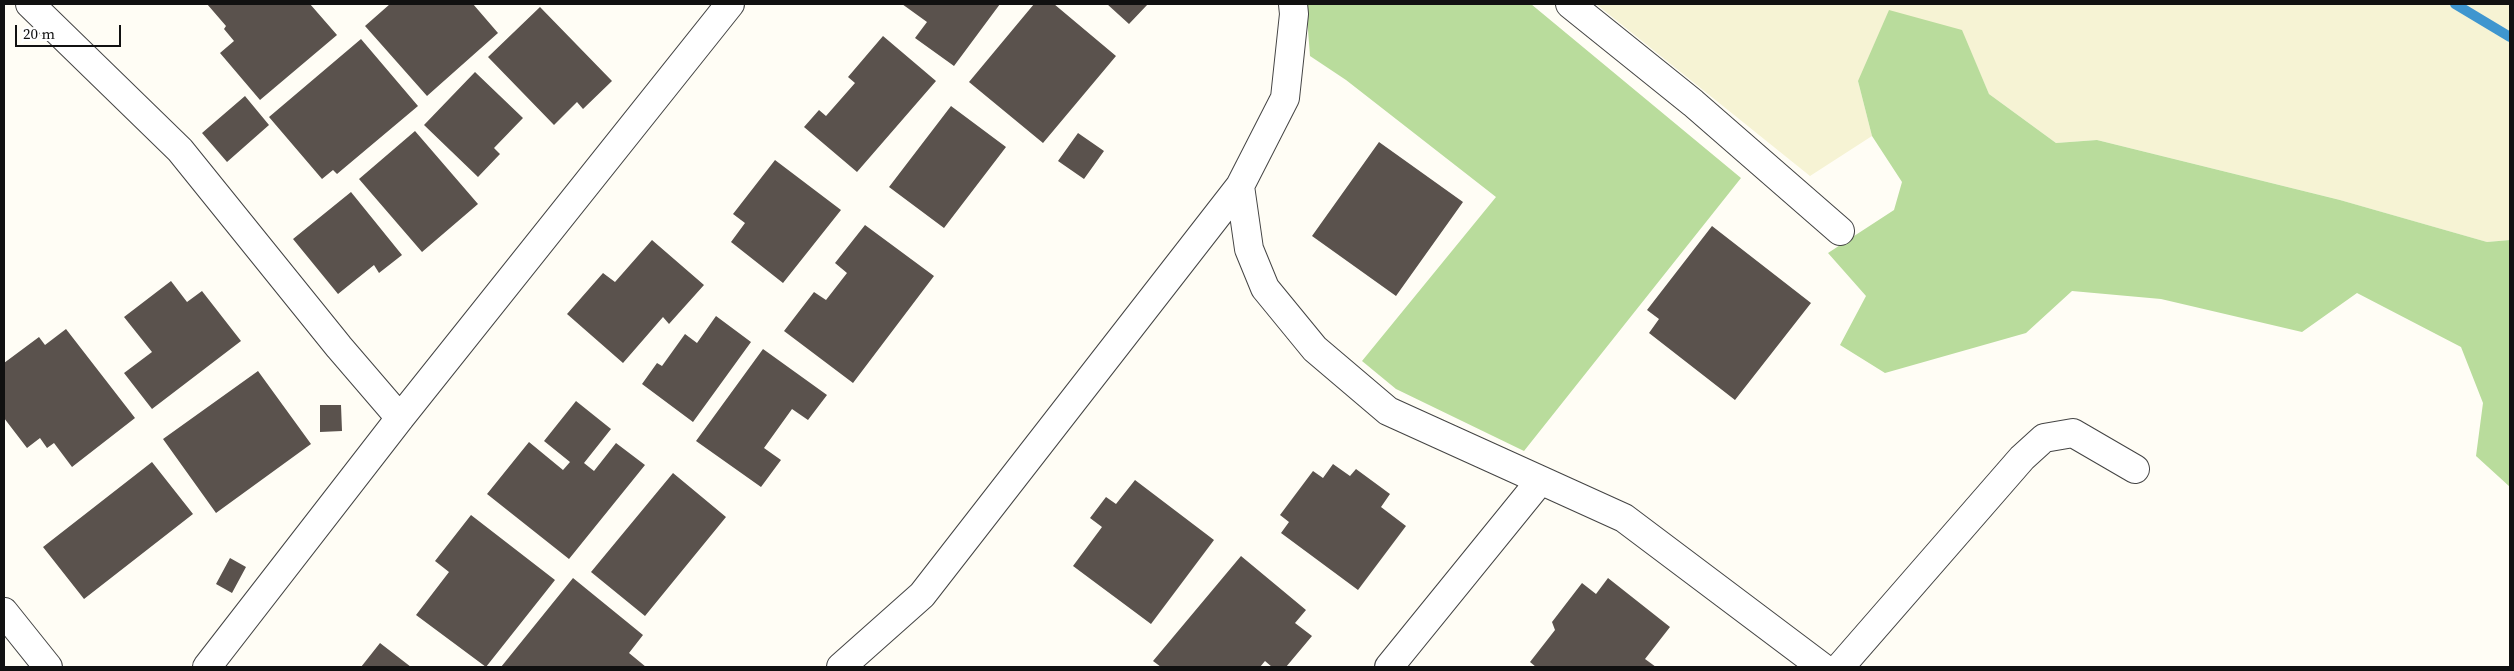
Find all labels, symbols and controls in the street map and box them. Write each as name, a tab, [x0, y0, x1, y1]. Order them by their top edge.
scale bar	[18, 15, 124, 47]
text: 20 m	[23, 23, 55, 44]

